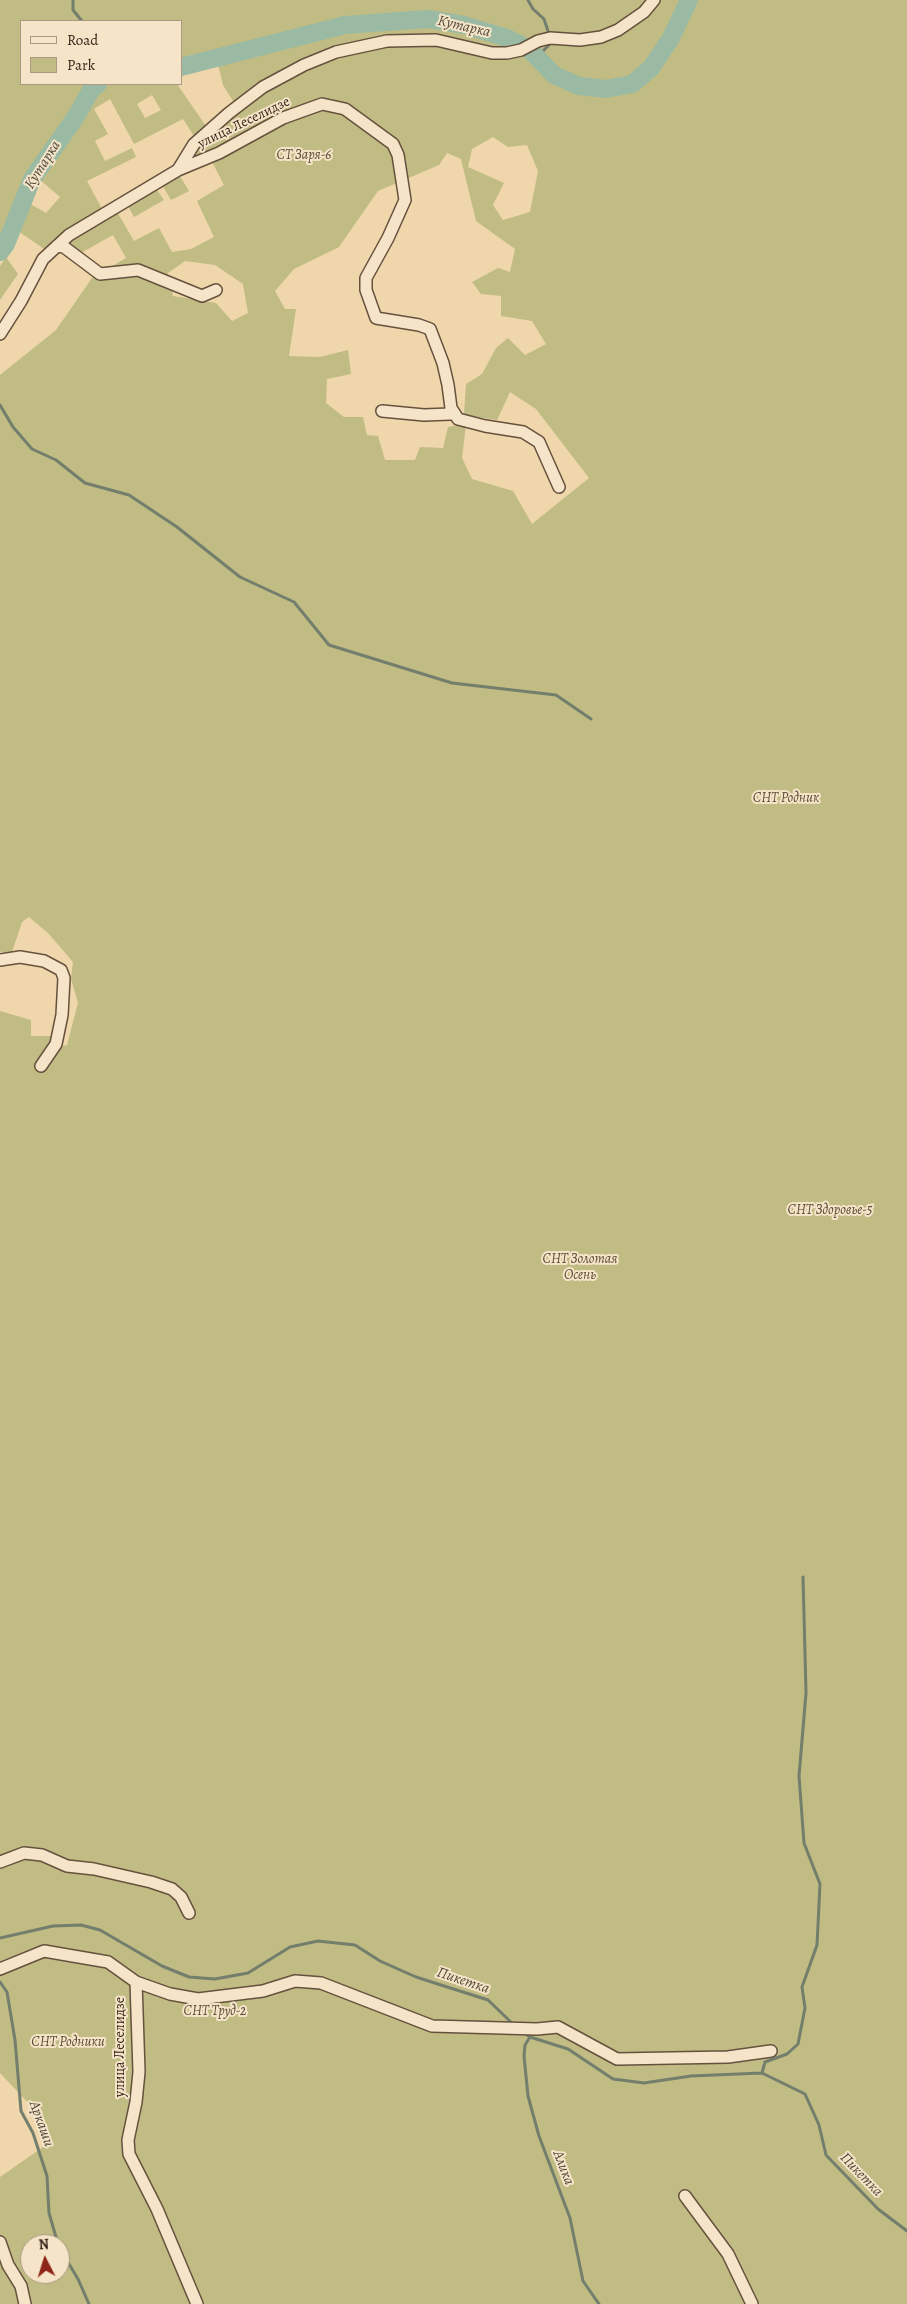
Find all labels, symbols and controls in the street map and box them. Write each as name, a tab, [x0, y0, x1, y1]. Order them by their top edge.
water label: Кутарка	[436, 12, 492, 42]
legend	[20, 20, 182, 85]
text: Road	[67, 30, 98, 50]
text: Park	[67, 55, 95, 75]
street label: улица Леселидзе	[195, 93, 293, 153]
water label: Кутарка	[21, 137, 65, 193]
park label: СТ Заря-6	[277, 148, 331, 164]
park label: СНТ Родник	[753, 791, 819, 807]
park label: СНТ Здоровье-5	[787, 1203, 873, 1219]
park label: СНТ Золотая Осень	[543, 1252, 617, 1284]
water label: Пикетка	[434, 1964, 492, 1998]
street label: улица Леселидзе	[113, 1997, 129, 2097]
park label: СНТ Труд-2	[184, 2004, 246, 2020]
park label: СНТ Родники	[31, 2035, 105, 2051]
water label: Аркаши	[24, 2099, 58, 2149]
water label: Алика	[548, 2148, 578, 2188]
water label: Пикетка	[836, 2149, 886, 2201]
north arrow	[20, 2234, 70, 2284]
text: N	[38, 2235, 50, 2254]

